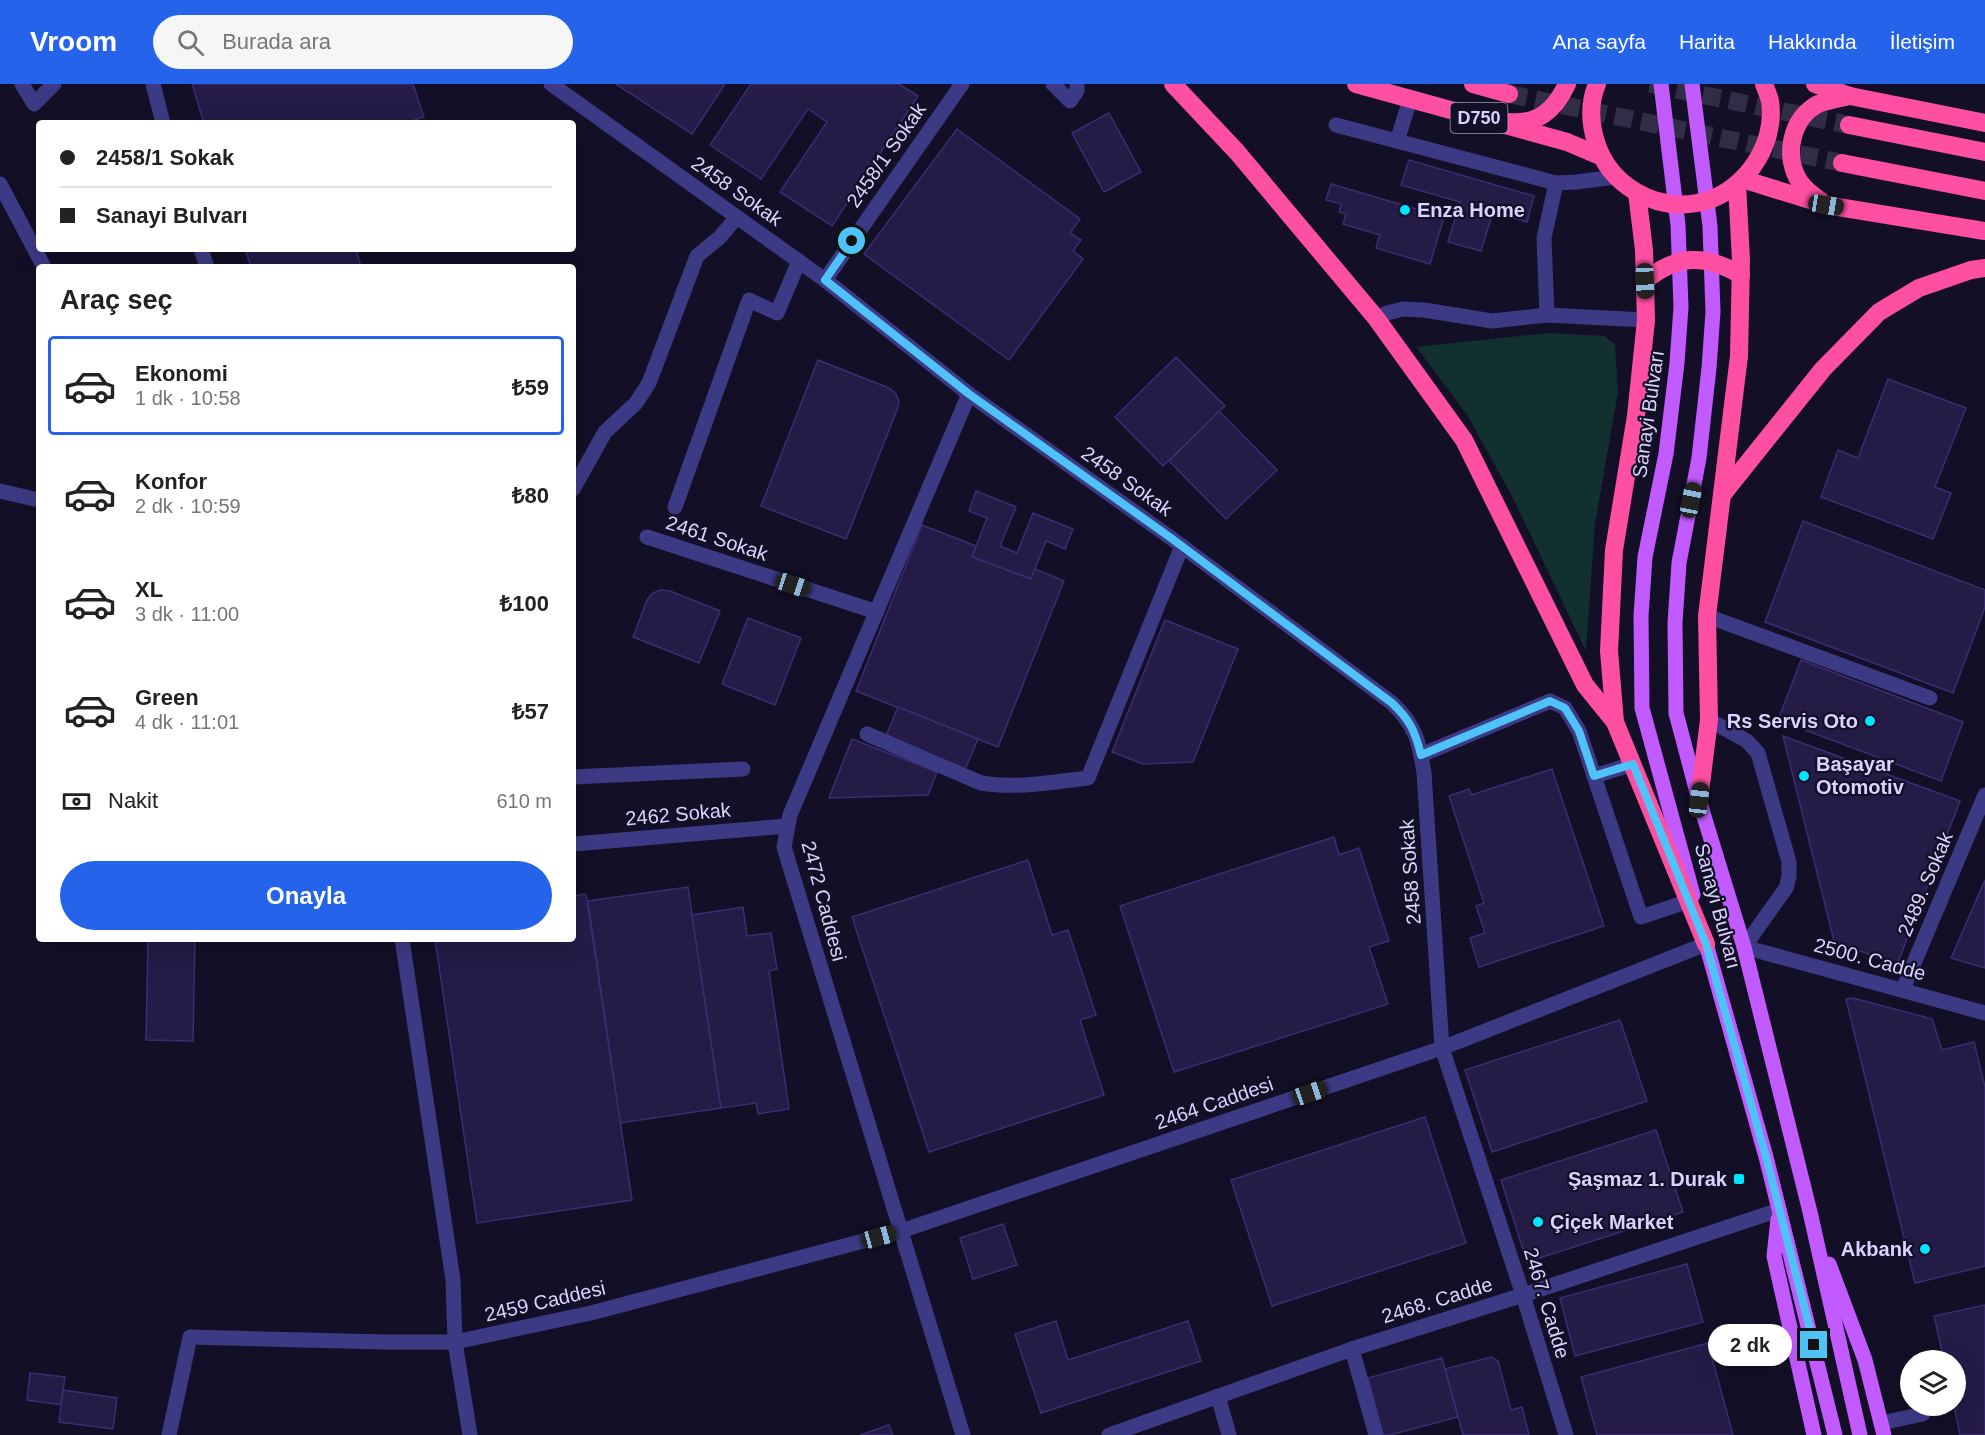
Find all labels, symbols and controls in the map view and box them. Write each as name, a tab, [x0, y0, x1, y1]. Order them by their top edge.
search box	[153, 15, 573, 69]
text: Vroom	[30, 26, 117, 57]
icon: search	[174, 26, 207, 59]
text: Burada ara	[222, 29, 331, 54]
text: Ana sayfa	[1553, 30, 1646, 53]
text: Harita	[1679, 30, 1735, 53]
text: Hakkında	[1768, 30, 1857, 53]
text: İletişim	[1890, 30, 1955, 53]
street label: 2458/1 Sokak	[842, 98, 931, 211]
road number: D750	[1450, 103, 1508, 133]
text: 2458/1 Sokak	[96, 145, 234, 170]
street label: 2458 Sokak	[687, 152, 787, 231]
car	[1807, 193, 1845, 217]
place label: Enza Home	[1417, 199, 1525, 221]
text: Sanayi Bulvarı	[96, 203, 248, 228]
marker: Enza Home	[1398, 203, 1412, 217]
route start	[838, 227, 865, 254]
car	[1635, 263, 1655, 299]
text: Araç seç	[60, 285, 173, 315]
street label: Sanayi Bulvarı	[1628, 349, 1668, 479]
icon: car	[63, 359, 117, 413]
text: Ekonomi	[135, 361, 228, 386]
text: ₺59	[512, 375, 549, 400]
text: 1 dk · 10:58	[135, 387, 241, 409]
street label: 2458 Sokak	[1077, 442, 1177, 521]
icon: car	[63, 467, 117, 521]
text: Konfor	[135, 469, 207, 494]
car	[1679, 481, 1703, 519]
text: ₺80	[512, 483, 549, 508]
text: 2 dk · 10:59	[135, 495, 241, 517]
street label: 2461 Sokak	[663, 511, 772, 565]
car	[773, 571, 813, 599]
icon: car	[63, 575, 117, 629]
text: XL	[135, 577, 163, 602]
text: ₺100	[500, 591, 549, 616]
text: 3 dk · 11:00	[135, 603, 239, 625]
icon: car	[63, 683, 117, 737]
text: Green	[135, 685, 199, 710]
text: ₺57	[512, 699, 549, 724]
place label: Rs Servis Oto	[1727, 710, 1858, 732]
text: 4 dk · 11:01	[135, 711, 239, 733]
marker: Rs Servis Oto	[1863, 714, 1877, 728]
place label: Başayar Otomotiv	[1816, 753, 1905, 798]
marker: Başayar Otomotiv	[1797, 769, 1811, 783]
car	[1688, 781, 1710, 819]
icon: cash	[60, 785, 93, 818]
text: Nakit	[108, 788, 158, 813]
text: 610 m	[496, 790, 552, 812]
street label: 2462 Sokak	[624, 798, 733, 830]
street label: 2458 Sokak	[1395, 818, 1425, 925]
street label: 2489. Sokak	[1893, 828, 1957, 939]
street label: 2472 Caddesi	[797, 839, 851, 963]
street label: Sanayi Bulvarı	[1691, 841, 1745, 971]
button: Onayla	[60, 861, 552, 930]
street label: 2500. Cadde	[1812, 934, 1928, 984]
street label: 2464 Caddesi	[1152, 1073, 1276, 1133]
car	[1290, 1079, 1330, 1107]
place label: Şaşmaz 1. Durak	[1568, 1168, 1728, 1190]
marker: Şaşmaz 1. Durak	[1732, 1172, 1746, 1186]
place label: Çiçek Market	[1550, 1211, 1674, 1233]
marker: Çiçek Market	[1531, 1215, 1545, 1229]
car	[859, 1224, 899, 1250]
place label: Akbank	[1841, 1238, 1914, 1260]
marker: Akbank	[1918, 1242, 1932, 1256]
street label: 2467. Cadde	[1520, 1245, 1574, 1361]
street label: 2468. Cadde	[1379, 1273, 1495, 1327]
street label: 2459 Caddesi	[482, 1276, 608, 1326]
callout: 2 dk	[1709, 1324, 1793, 1366]
route end	[1800, 1331, 1827, 1358]
text: 2 dk	[1730, 1334, 1770, 1356]
map controls	[1900, 1350, 1966, 1416]
button: layers	[1900, 1350, 1966, 1416]

